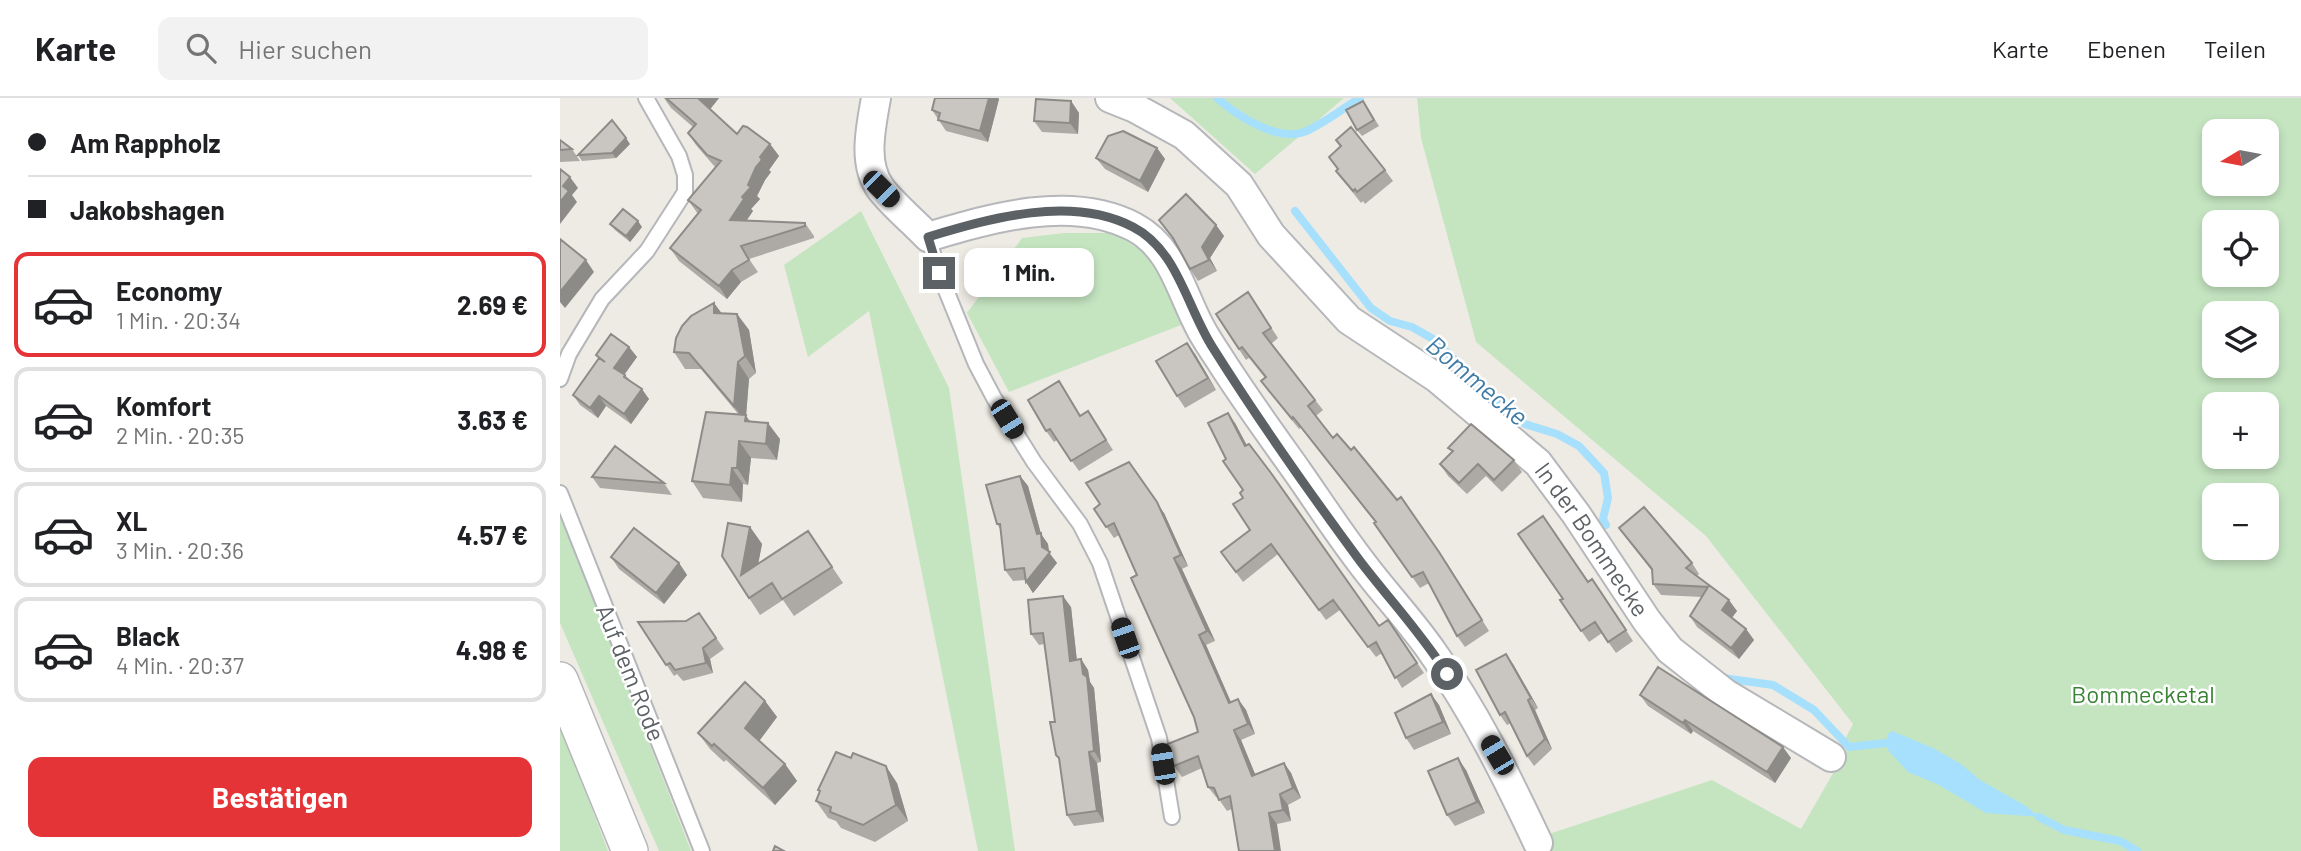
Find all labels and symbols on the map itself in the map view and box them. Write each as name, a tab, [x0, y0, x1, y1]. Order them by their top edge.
north arrow	[2202, 119, 2278, 196]
car	[859, 167, 904, 211]
callout: 1 Min.	[964, 248, 1093, 298]
route end	[923, 257, 955, 289]
water label: Bommecke	[1421, 328, 1535, 431]
car	[987, 396, 1028, 442]
street label: In der Bommecke	[1530, 456, 1656, 622]
street label: Auf dem Rode	[591, 600, 672, 745]
car	[1109, 615, 1142, 661]
route start	[1431, 658, 1463, 690]
park label: Bommecketal	[2071, 679, 2215, 708]
car	[1478, 732, 1517, 778]
car	[1150, 742, 1177, 786]

